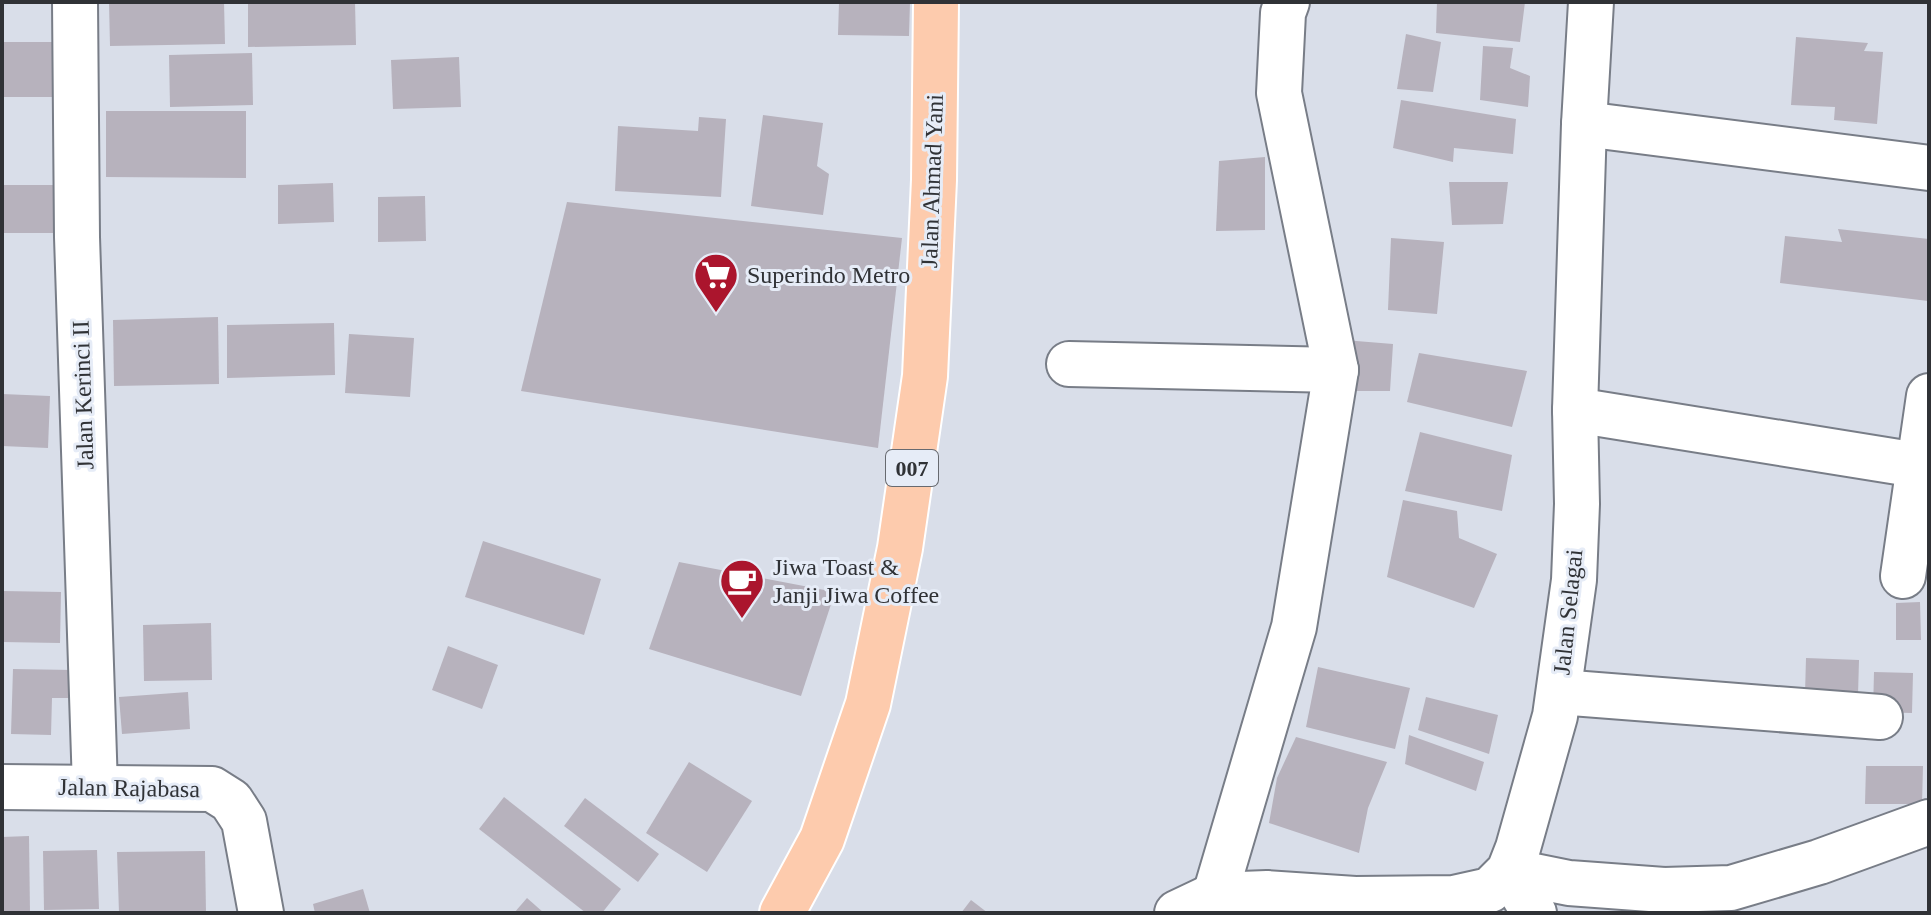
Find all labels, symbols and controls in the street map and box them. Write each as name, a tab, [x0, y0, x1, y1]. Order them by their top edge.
street label: Jalan Ahmad Yani	[916, 93, 948, 268]
supermarket icon: Superindo Metro	[692, 251, 740, 314]
place label: Superindo Metro	[747, 262, 910, 288]
street label: Jalan Kerinci II	[67, 320, 99, 470]
road number: 007	[886, 450, 938, 486]
street label: Jalan Selagai	[1548, 548, 1588, 676]
place label: Jiwa Toast & Janji Jiwa Coffee	[773, 554, 939, 608]
cafe icon: Jiwa Toast & Janji Jiwa Coffee	[718, 557, 766, 620]
street label: Jalan Rajabasa	[58, 774, 201, 802]

